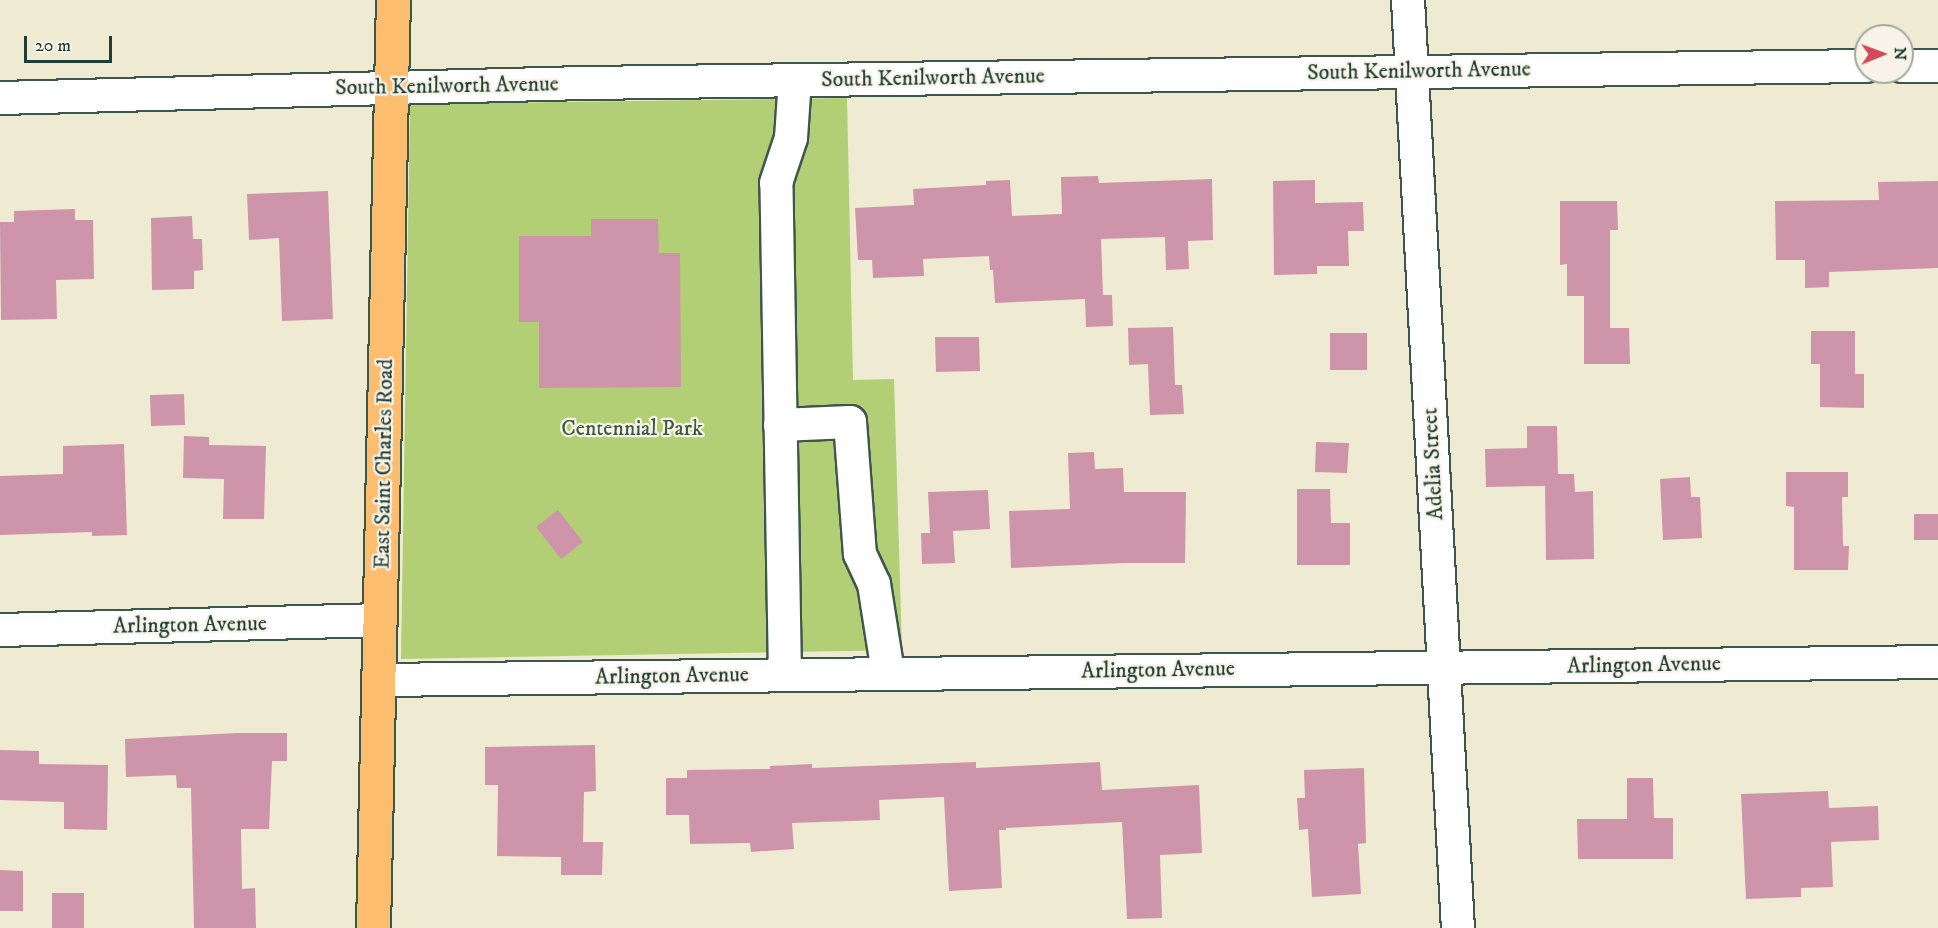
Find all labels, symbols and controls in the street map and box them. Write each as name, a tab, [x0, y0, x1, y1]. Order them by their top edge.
scale bar	[27, 24, 116, 62]
north arrow	[1854, 24, 1914, 84]
text: 20 m	[35, 35, 71, 57]
text: N	[1890, 47, 1910, 60]
street label: South Kenilworth Avenue	[1307, 56, 1531, 86]
street label: South Kenilworth Avenue	[821, 63, 1045, 93]
street label: South Kenilworth Avenue	[335, 71, 559, 101]
street label: East Saint Charles Road	[369, 359, 399, 569]
street label: Adelia Street	[1417, 407, 1449, 521]
park label: Centennial Park	[561, 416, 703, 442]
street label: Arlington Avenue	[113, 610, 267, 640]
street label: Arlington Avenue	[1567, 650, 1721, 680]
street label: Arlington Avenue	[1081, 655, 1235, 685]
street label: Arlington Avenue	[595, 661, 749, 691]

